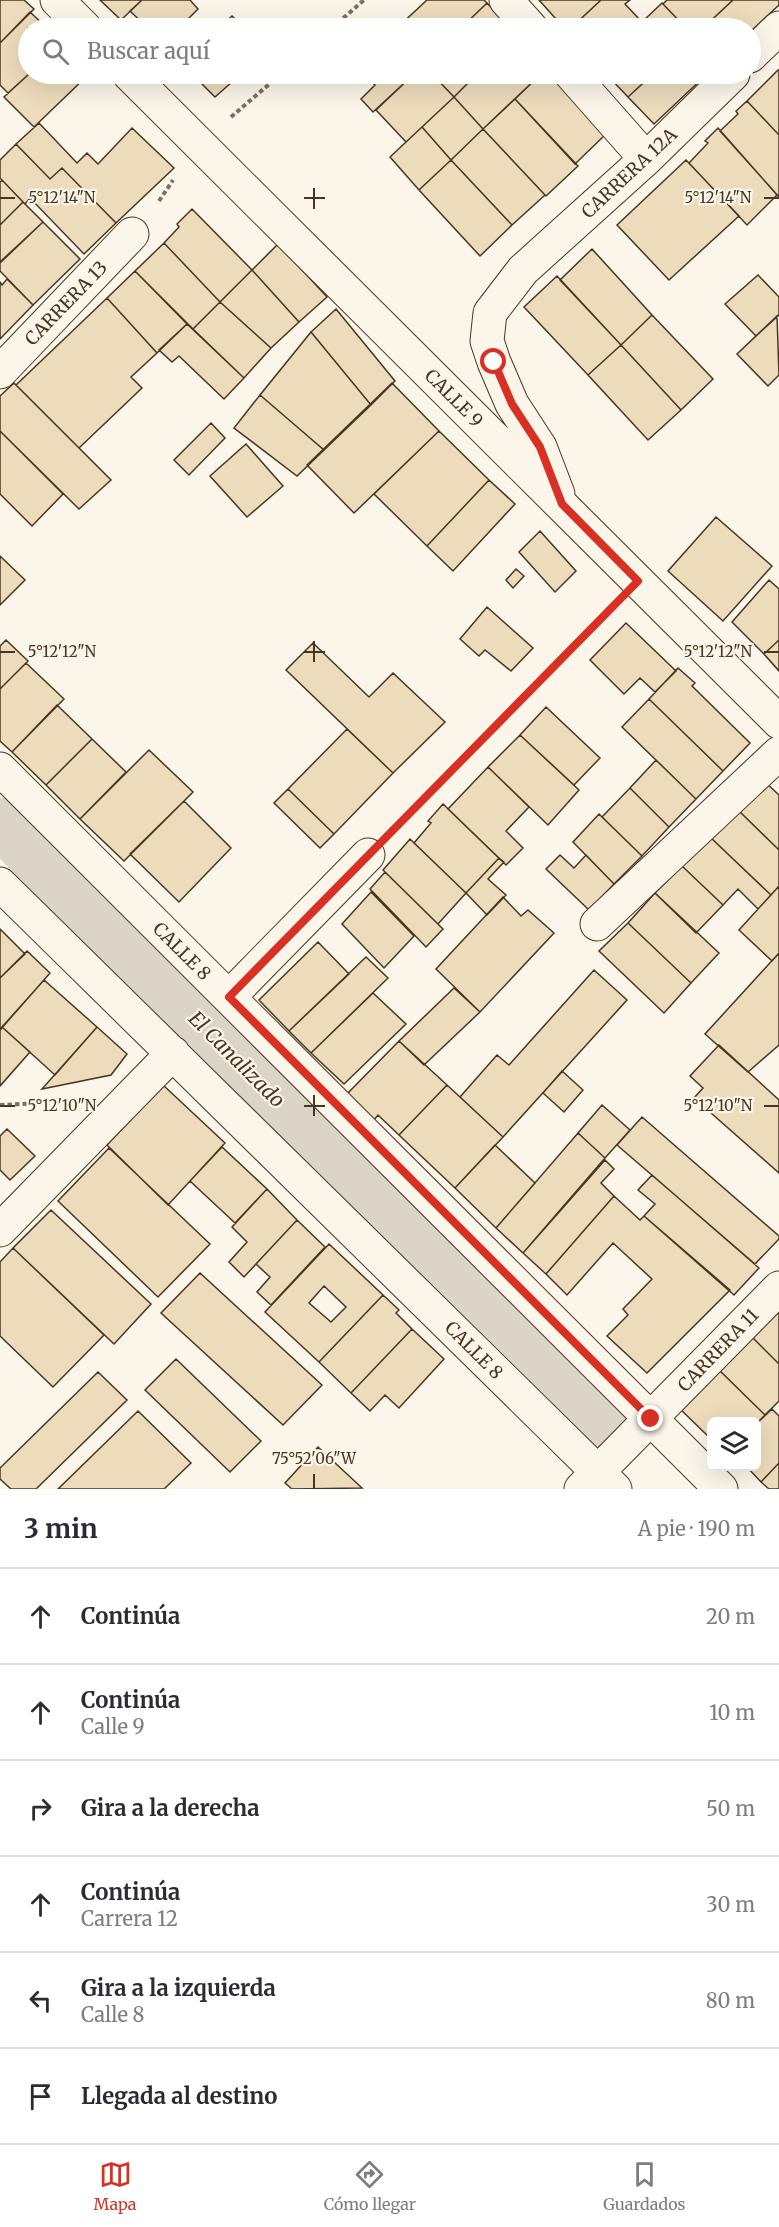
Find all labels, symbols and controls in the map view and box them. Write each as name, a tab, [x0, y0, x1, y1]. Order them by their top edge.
search box	[18, 18, 761, 84]
icon: search	[39, 35, 72, 68]
text: Buscar aquí	[87, 37, 210, 65]
street label: CARRERA 12A	[576, 123, 682, 223]
text: 5°12'14"N	[29, 188, 96, 207]
text: 5°12'14"N	[685, 188, 752, 207]
street label: CARRERA 13	[20, 256, 112, 350]
route start	[480, 348, 506, 374]
street label: CALLE 9	[420, 364, 488, 432]
text: 5°12'12"N	[28, 642, 97, 661]
text: 5°12'12"N	[684, 642, 753, 661]
street label: CALLE 8	[148, 917, 216, 985]
water label: El Canalizado	[184, 1006, 290, 1112]
text: 5°12'10"N	[28, 1096, 97, 1115]
text: 5°12'10"N	[684, 1096, 753, 1115]
street label: CARRERA 11	[673, 1304, 763, 1396]
street label: CALLE 8	[440, 1316, 508, 1384]
route end	[637, 1405, 663, 1431]
map controls	[707, 1417, 761, 1471]
button: layers	[707, 1417, 761, 1471]
text: 75°52'06"W	[272, 1449, 357, 1468]
text: 3 min	[24, 1512, 98, 1545]
text: A pie · 190 m	[638, 1516, 755, 1541]
icon: ahead	[24, 1600, 57, 1633]
text: Continúa	[81, 1602, 180, 1630]
text: 20 m	[706, 1604, 755, 1629]
text: Continúa	[81, 1686, 180, 1714]
icon: ahead	[24, 1696, 57, 1729]
text: 10 m	[709, 1700, 755, 1725]
text: Calle 9	[81, 1714, 145, 1739]
icon: right	[24, 1792, 57, 1825]
text: Gira a la derecha	[81, 1794, 259, 1822]
text: 50 m	[706, 1796, 755, 1821]
text: Continúa	[81, 1878, 180, 1906]
icon: ahead	[24, 1888, 57, 1921]
text: 30 m	[706, 1892, 755, 1917]
text: Carrera 12	[81, 1906, 178, 1931]
text: Gira a la izquierda	[81, 1974, 276, 2002]
icon: left	[24, 1984, 57, 2017]
text: 80 m	[706, 1988, 755, 2013]
text: Calle 8	[81, 2002, 145, 2027]
icon: arrive	[24, 2080, 57, 2113]
text: Llegada al destino	[81, 2082, 277, 2110]
tab: Mapa	[94, 2158, 136, 2214]
tab: Cómo llegar	[324, 2158, 416, 2214]
tab: Guardados	[603, 2158, 685, 2214]

